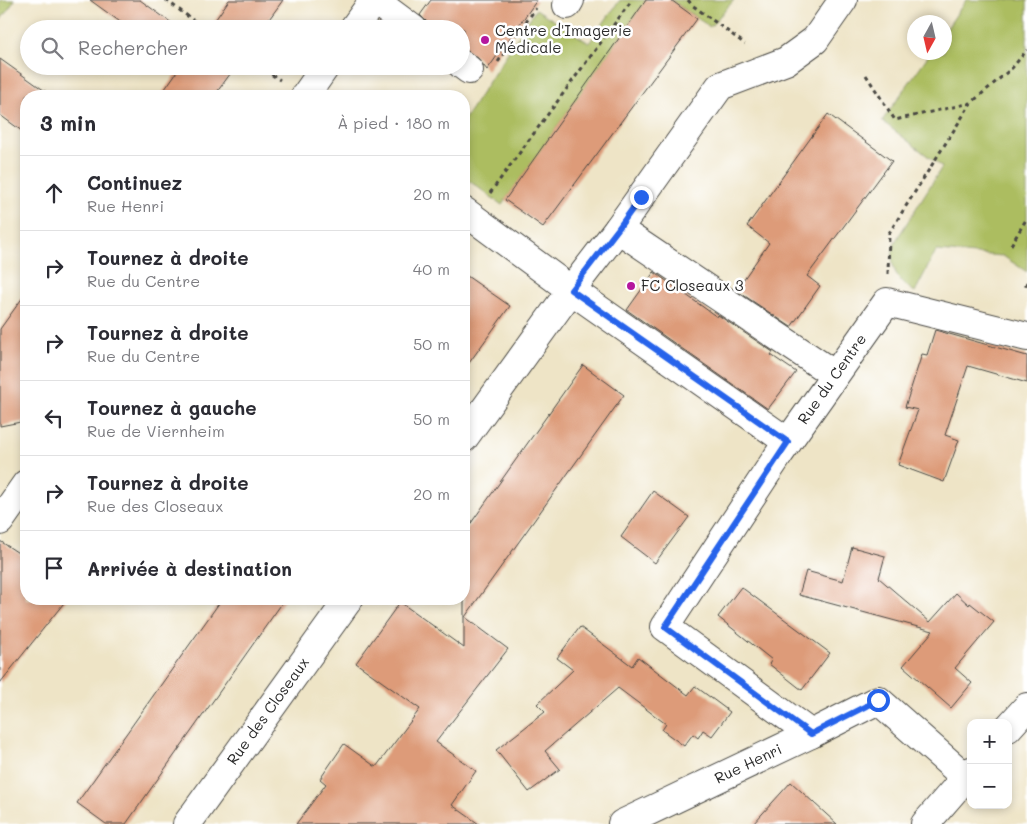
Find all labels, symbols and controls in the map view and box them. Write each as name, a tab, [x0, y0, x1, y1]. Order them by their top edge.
north arrow	[907, 15, 952, 60]
search box	[20, 20, 470, 75]
place label: Centre d'Imagerie Médicale	[495, 20, 632, 57]
icon: search	[38, 34, 66, 62]
marker: Centre d'Imagerie Médicale	[479, 34, 491, 46]
text: Rechercher	[78, 35, 188, 60]
text: 3 min	[40, 109, 96, 136]
text: À pied · 180 m	[337, 112, 450, 133]
text: Continuez	[87, 170, 182, 195]
icon: ahead	[40, 179, 68, 207]
text: 20 m	[413, 183, 450, 204]
route end	[630, 186, 653, 209]
text: Rue Henri	[87, 195, 164, 216]
text: Tournez à droite	[87, 245, 249, 270]
icon: right	[40, 254, 68, 282]
text: 40 m	[413, 258, 450, 279]
text: Rue du Centre	[87, 270, 200, 291]
place label: FC Closeaux 3	[641, 275, 744, 295]
marker: FC Closeaux 3	[625, 280, 637, 292]
text: Tournez à droite	[87, 320, 249, 345]
icon: right	[40, 329, 68, 357]
street label: Rue du Centre	[793, 330, 870, 428]
text: 50 m	[413, 333, 450, 354]
text: Rue du Centre	[87, 345, 200, 366]
text: Tournez à gauche	[87, 395, 256, 420]
icon: left	[40, 404, 68, 432]
text: 50 m	[413, 408, 450, 429]
text: Rue de Viernheim	[87, 420, 225, 441]
text: Tournez à droite	[87, 470, 249, 495]
icon: right	[40, 479, 68, 507]
text: 20 m	[413, 483, 450, 504]
text: Rue des Closeaux	[87, 495, 223, 516]
icon: arrive	[40, 554, 68, 582]
text: Arrivée à destination	[87, 556, 292, 581]
street label: Rue des Closeaux	[222, 653, 313, 768]
route start	[867, 689, 890, 712]
map controls	[967, 719, 1012, 809]
button: +	[967, 719, 1012, 764]
street label: Rue Henri	[711, 738, 785, 787]
button: −	[967, 764, 1012, 809]

